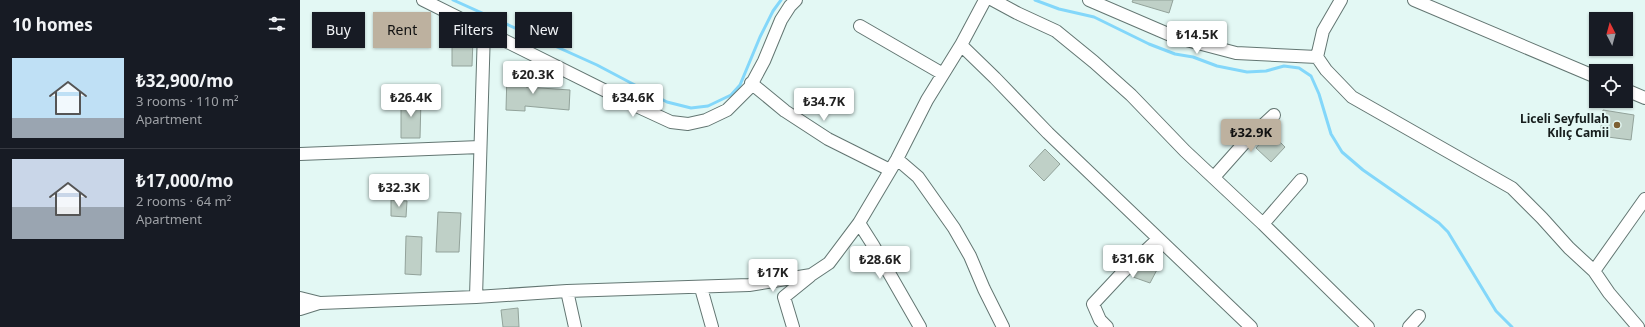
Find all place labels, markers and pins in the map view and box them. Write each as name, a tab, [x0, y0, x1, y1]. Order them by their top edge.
pin: ₺14.5K	[1164, 21, 1230, 55]
pin: ₺20.3K	[500, 61, 566, 95]
pin: ₺26.4K	[378, 84, 444, 118]
pin: ₺34.6K	[600, 84, 666, 118]
pin: ₺34.7K	[791, 88, 857, 122]
place label: Liceli Seyfullah Kılıç Camii	[1520, 110, 1609, 141]
pin: ₺32.9K	[1218, 119, 1284, 153]
marker: Liceli Seyfullah Kılıç Camii	[1612, 120, 1622, 130]
pin: ₺32.3K	[366, 174, 432, 208]
pin: ₺31.6K	[1100, 245, 1166, 279]
pin: ₺28.6K	[847, 246, 913, 280]
pin: ₺17K	[749, 259, 797, 293]

